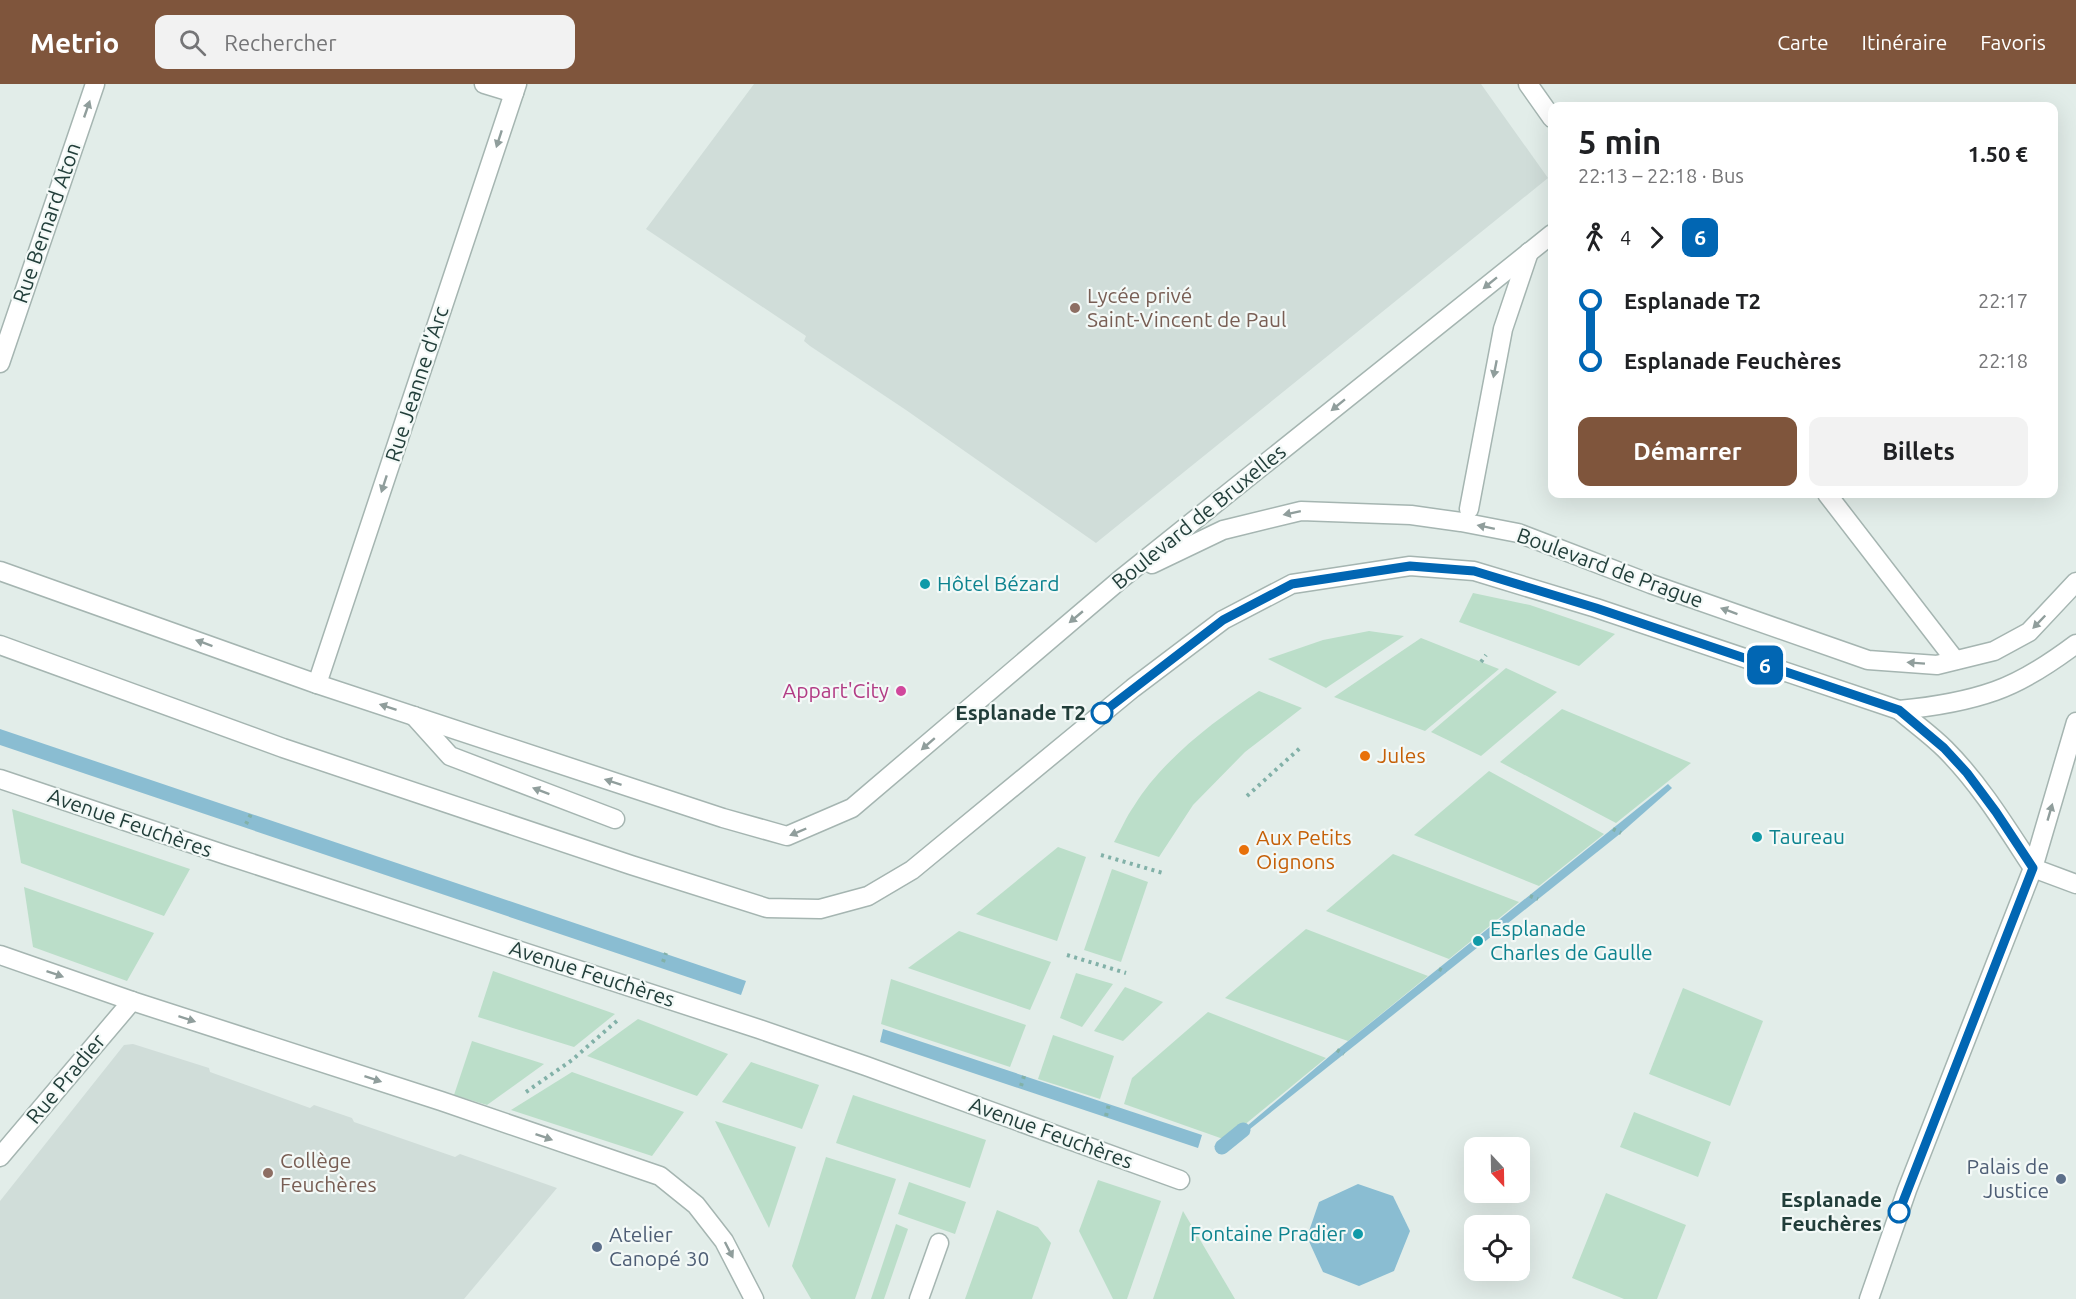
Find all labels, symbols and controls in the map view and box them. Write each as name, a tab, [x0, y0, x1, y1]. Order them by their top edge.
search box	[155, 15, 575, 69]
icon: search	[176, 26, 209, 59]
text: Metrio	[30, 27, 119, 58]
text: Rechercher	[224, 30, 337, 55]
text: Carte	[1777, 30, 1829, 54]
text: Itinéraire	[1862, 30, 1947, 54]
text: Favoris	[1980, 30, 2046, 54]
one-way arrow	[82, 100, 92, 118]
text: 5 min	[1578, 123, 1661, 160]
one-way arrow	[493, 130, 503, 148]
street label: Rue Bernard Aton	[7, 139, 85, 306]
text: 1.50 €	[1968, 141, 2028, 166]
text: 22:13 – 22:18 · Bus	[1578, 164, 1744, 187]
icon: walk	[1578, 221, 1611, 254]
icon: forward	[1640, 221, 1673, 254]
text: 6	[1694, 225, 1706, 249]
text: 4	[1620, 226, 1631, 249]
one-way arrow	[1482, 277, 1498, 290]
place label: Lycée privé Saint-Vincent de Paul	[1087, 283, 1286, 331]
text: Esplanade T2	[1624, 288, 1761, 313]
text: 22:17	[1978, 289, 2028, 312]
marker: Lycée privé Saint-Vincent de Paul	[1068, 301, 1082, 315]
street label: Rue Jeanne d'Arc	[380, 303, 453, 464]
text: Esplanade Feuchères	[1624, 348, 1841, 373]
text: 22:18	[1978, 349, 2028, 372]
one-way arrow	[1490, 360, 1499, 379]
one-way arrow	[1330, 399, 1346, 412]
button: Démarrer	[1578, 417, 1797, 486]
button: Billets	[1809, 417, 2028, 486]
street label: Boulevard de Bruxelles	[1107, 439, 1290, 594]
one-way arrow	[378, 475, 388, 493]
one-way arrow	[1283, 509, 1301, 519]
one-way arrow	[1476, 522, 1495, 531]
street label: Boulevard de Prague	[1514, 522, 1707, 612]
place label: Hôtel Bézard	[937, 571, 1060, 595]
marker: Hôtel Bézard	[918, 577, 932, 591]
one-way arrow	[1720, 606, 1738, 616]
one-way arrow	[1069, 610, 1084, 623]
one-way arrow	[2032, 614, 2046, 629]
one-way arrow	[195, 638, 213, 648]
line badge: 6	[1746, 646, 1784, 684]
text: 6	[1759, 653, 1771, 677]
one-way arrow	[1906, 659, 1925, 668]
place label: Appart'City	[783, 678, 889, 702]
marker: Appart'City	[894, 684, 908, 698]
place label: Esplanade T2	[955, 700, 1086, 724]
one-way arrow	[379, 702, 397, 712]
marker: Esplanade T2	[1091, 702, 1113, 724]
one-way arrow	[920, 737, 936, 750]
place label: Jules	[1377, 743, 1426, 767]
marker: Jules	[1358, 749, 1372, 763]
one-way arrow	[604, 776, 622, 786]
street label: Avenue Feuchères	[45, 783, 216, 861]
one-way arrow	[532, 785, 550, 795]
one-way arrow	[2046, 803, 2055, 821]
place label: Taureau	[1769, 824, 1845, 848]
place label: Aux Petits Oignons	[1256, 825, 1352, 873]
one-way arrow	[790, 827, 807, 836]
marker: Taureau	[1750, 830, 1764, 844]
marker: Aux Petits Oignons	[1237, 843, 1251, 857]
place label: Esplanade Charles de Gaulle	[1490, 916, 1653, 964]
marker: Esplanade Charles de Gaulle	[1471, 934, 1485, 948]
street label: Avenue Feuchères	[507, 935, 678, 1011]
one-way arrow	[46, 970, 64, 980]
one-way arrow	[178, 1015, 196, 1024]
street label: Rue Pradier	[21, 1029, 110, 1128]
one-way arrow	[364, 1075, 382, 1084]
street label: Avenue Feuchères	[966, 1091, 1136, 1173]
one-way arrow	[535, 1133, 553, 1142]
north arrow	[1464, 1137, 1530, 1203]
map controls	[1464, 1137, 1530, 1281]
place label: Collège Feuchères	[280, 1148, 377, 1196]
place label: Palais de Justice	[1967, 1154, 2049, 1202]
marker: Collège Feuchères	[261, 1166, 275, 1180]
marker: Palais de Justice	[2054, 1172, 2068, 1186]
place label: Esplanade Feuchères	[1781, 1187, 1882, 1235]
marker: Esplanade Feuchères	[1888, 1201, 1910, 1223]
button: locate	[1464, 1215, 1530, 1281]
place label: Fontaine Pradier	[1190, 1221, 1346, 1245]
place label: Atelier Canopé 30	[609, 1222, 709, 1270]
marker: Fontaine Pradier	[1351, 1227, 1365, 1241]
marker: Atelier Canopé 30	[590, 1240, 604, 1254]
one-way arrow	[724, 1241, 734, 1258]

